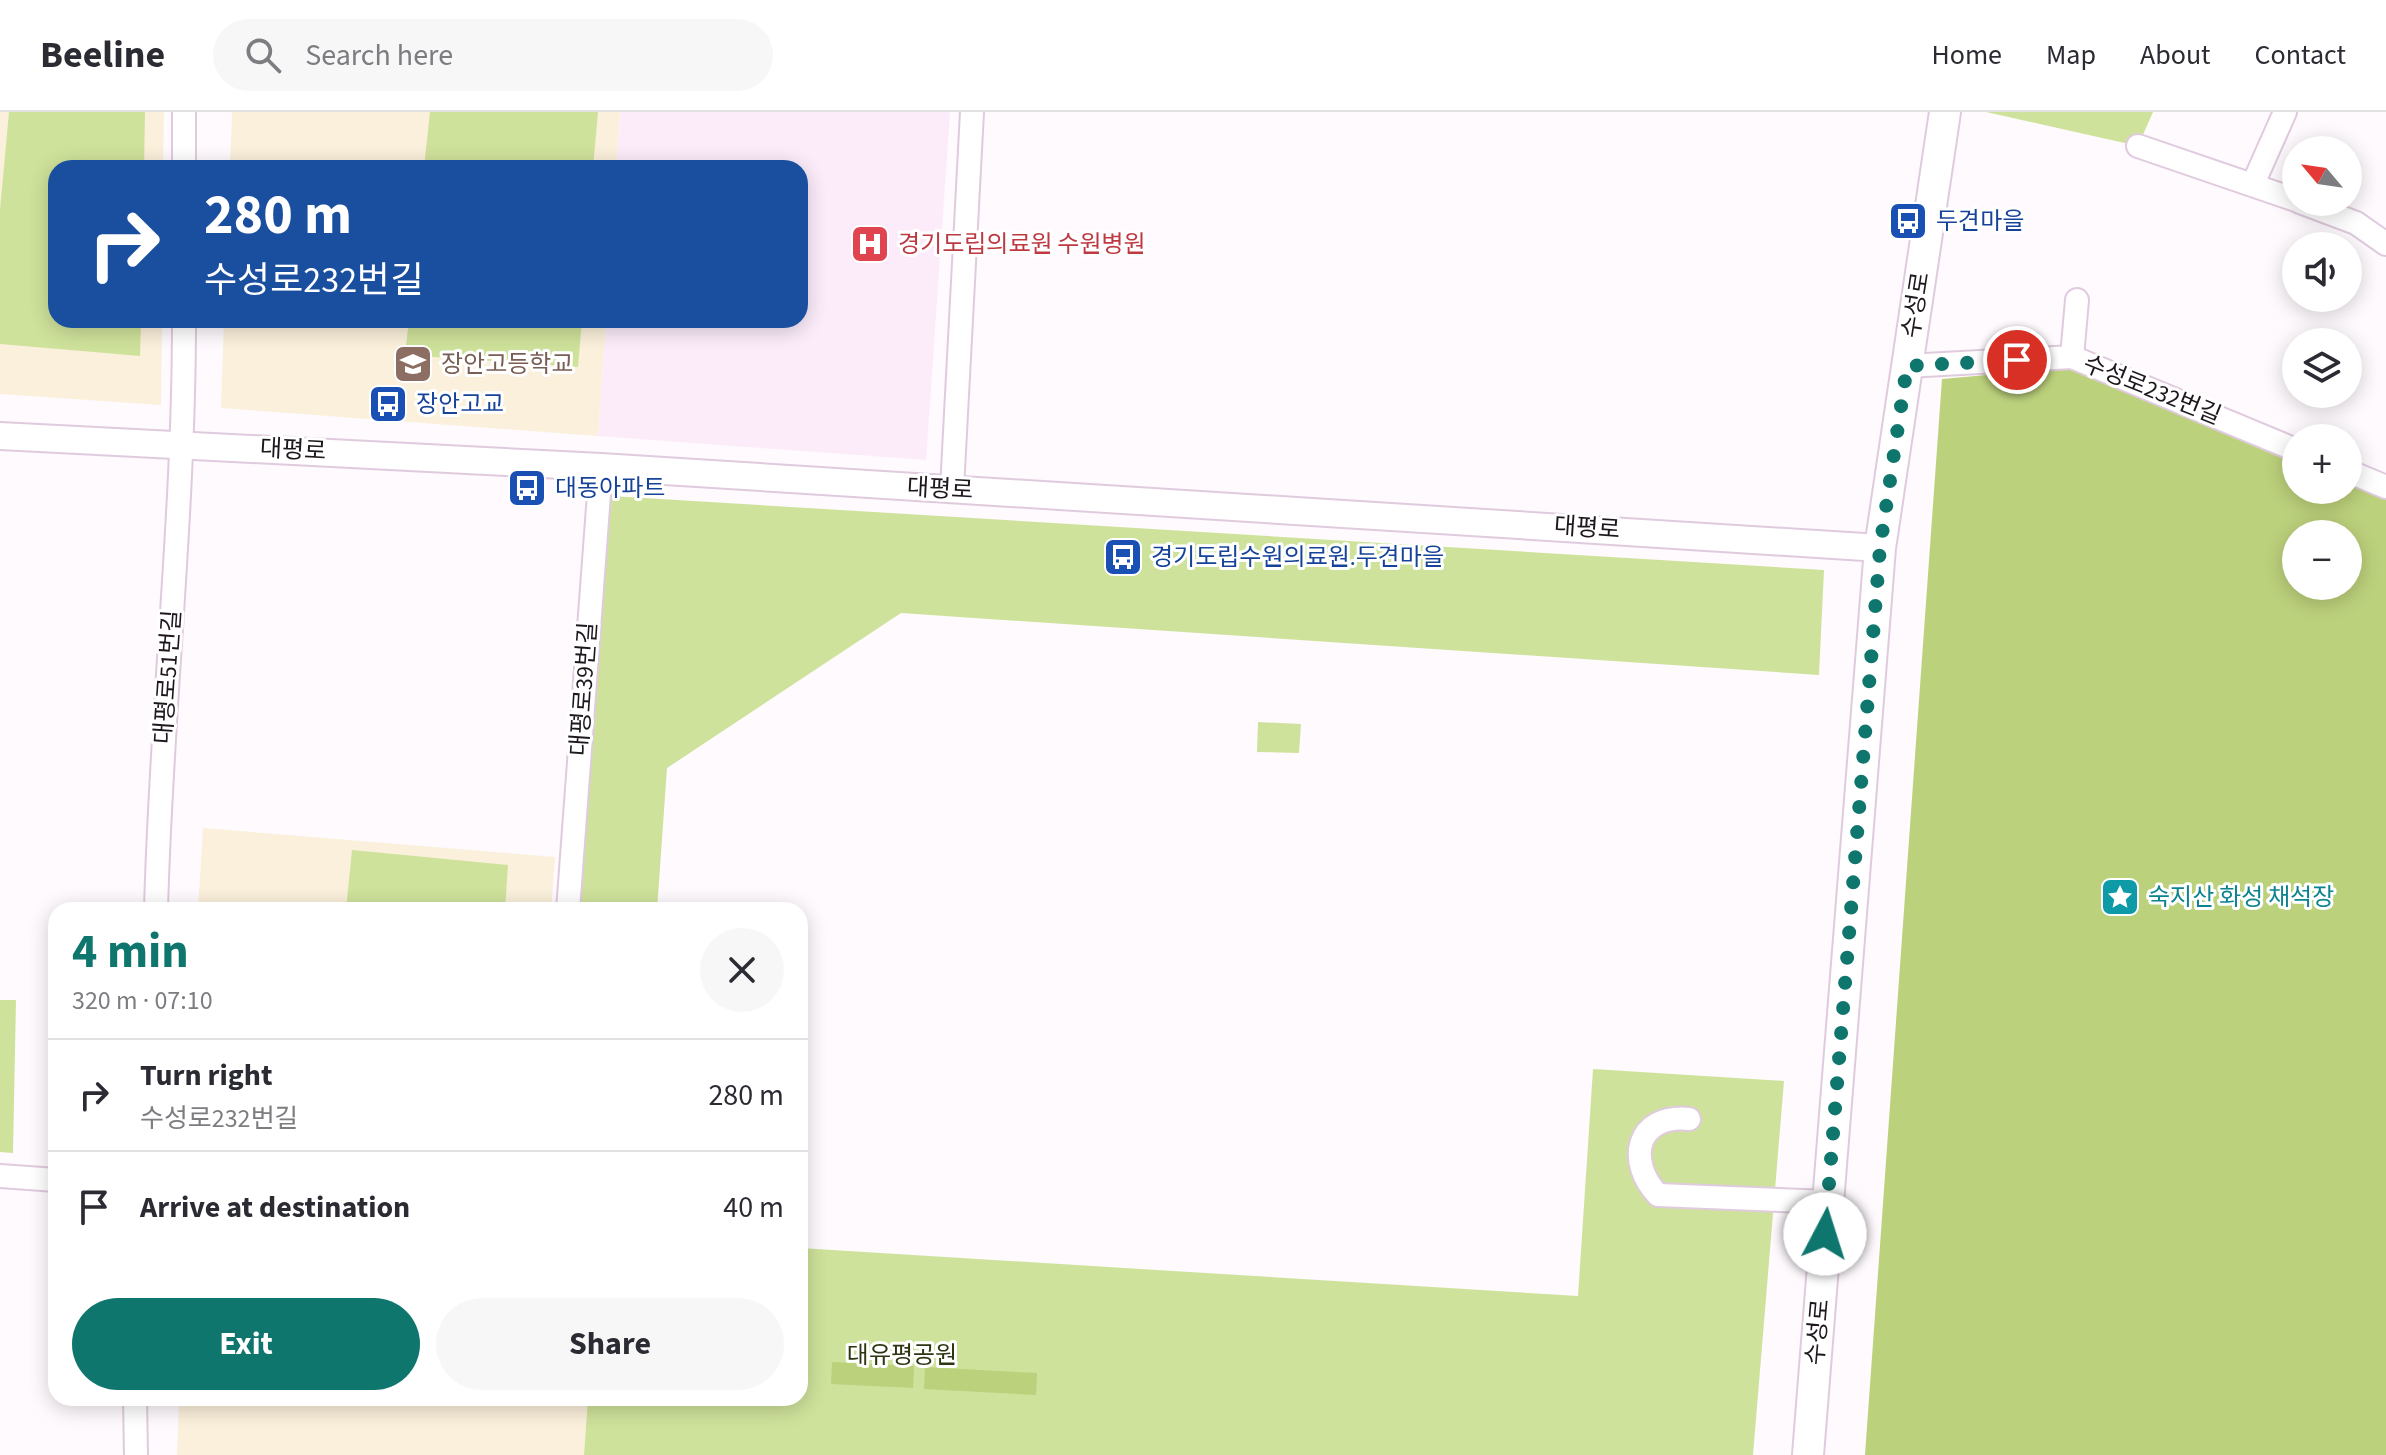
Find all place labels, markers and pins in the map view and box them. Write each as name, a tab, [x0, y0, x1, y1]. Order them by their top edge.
bus stop icon: 두견마을	[1887, 200, 1929, 242]
place label: 두견마을	[1936, 204, 2024, 239]
hospital icon: 경기도립의료원 수원병원	[849, 223, 891, 265]
place label: 경기도립의료원 수원병원	[898, 227, 1146, 262]
pin	[1983, 326, 2051, 394]
school or university icon: 장안고등학교	[392, 343, 434, 385]
place label: 장안고등학교	[441, 347, 573, 382]
bus stop icon: 장안고교	[367, 383, 409, 425]
place label: 장안고교	[416, 387, 504, 422]
bus stop icon: 대동아파트	[506, 467, 548, 509]
place label: 대동아파트	[555, 471, 665, 506]
bus stop icon: 경기도립수원의료원.두견마을	[1102, 536, 1144, 578]
place label: 경기도립수원의료원.두견마을	[1151, 540, 1444, 575]
place icon: 숙지산 화성 채석장	[2099, 876, 2141, 918]
place label: 숙지산 화성 채석장	[2148, 880, 2334, 915]

